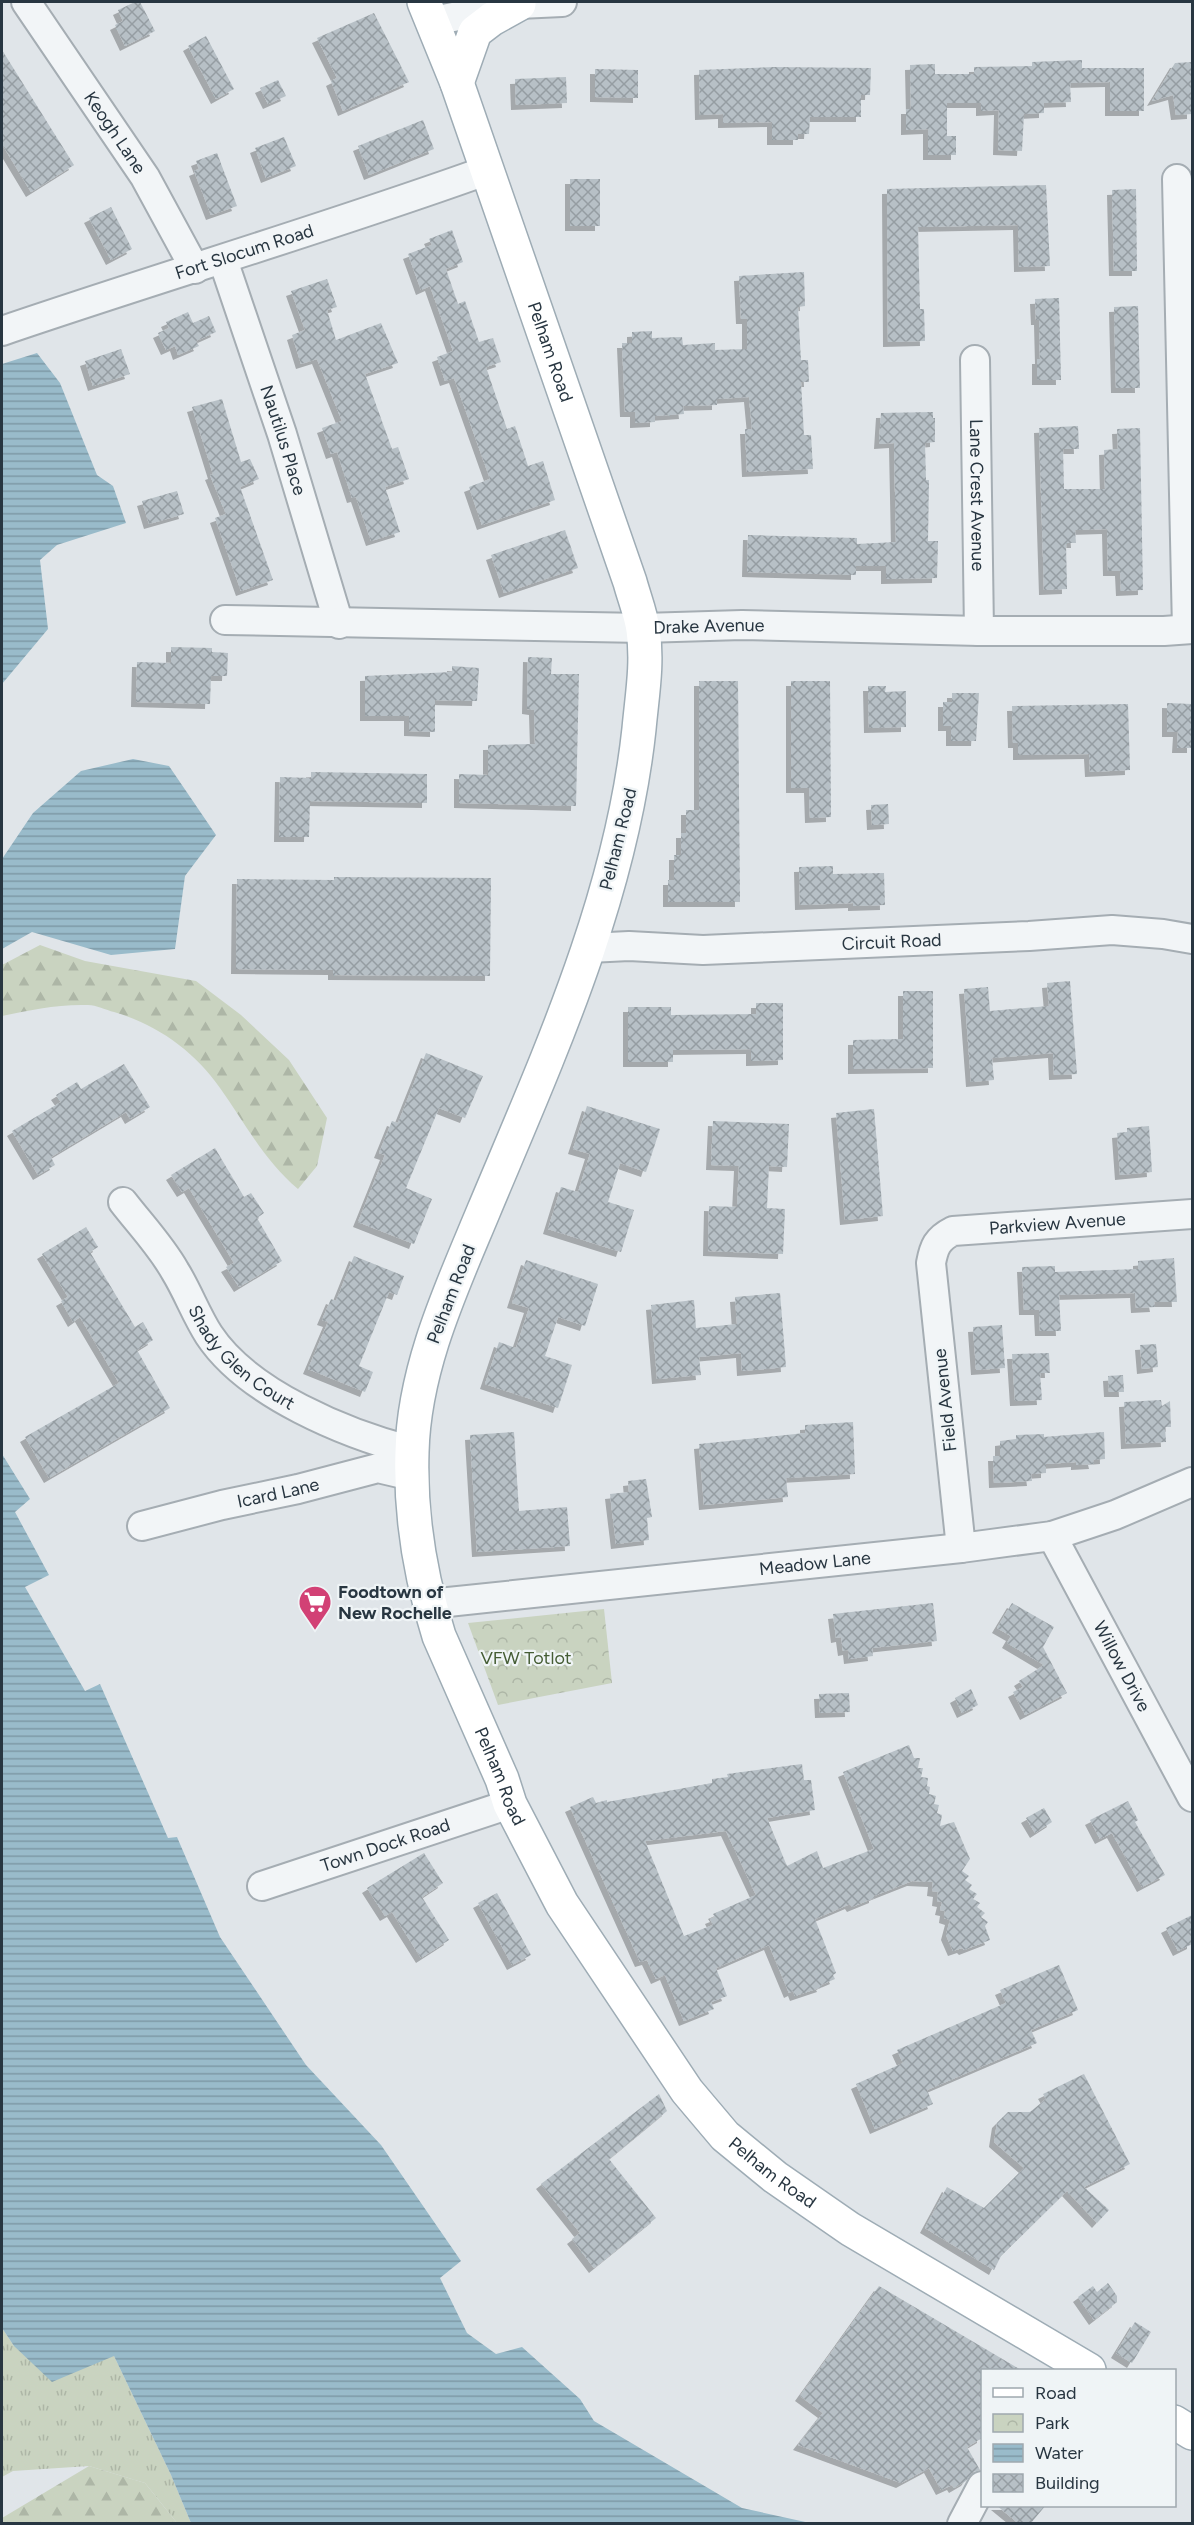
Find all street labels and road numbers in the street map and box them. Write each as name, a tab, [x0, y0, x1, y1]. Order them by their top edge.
street label: Keogh Lane	[79, 87, 151, 178]
street label: Fort Slocum Road	[172, 219, 316, 284]
street label: Pelham Road	[523, 299, 578, 405]
street label: Nautilus Place	[255, 382, 311, 498]
street label: Lane Crest Avenue	[965, 419, 989, 571]
street label: Drake Avenue	[653, 614, 765, 639]
street label: Pelham Road	[595, 786, 641, 892]
street label: Circuit Road	[841, 929, 942, 955]
street label: Parkview Avenue	[988, 1208, 1127, 1239]
street label: Pelham Road	[422, 1241, 480, 1347]
street label: Shady Glen Court	[184, 1302, 299, 1415]
street label: Field Avenue	[929, 1347, 961, 1453]
street label: Icard Lane	[235, 1473, 322, 1513]
street label: Meadow Lane	[758, 1547, 872, 1580]
street label: Willow Drive	[1089, 1617, 1155, 1716]
street label: Pelham Road	[470, 1724, 530, 1829]
street label: Town Dock Road	[318, 1814, 453, 1877]
street label: Pelham Road	[724, 2132, 820, 2213]

